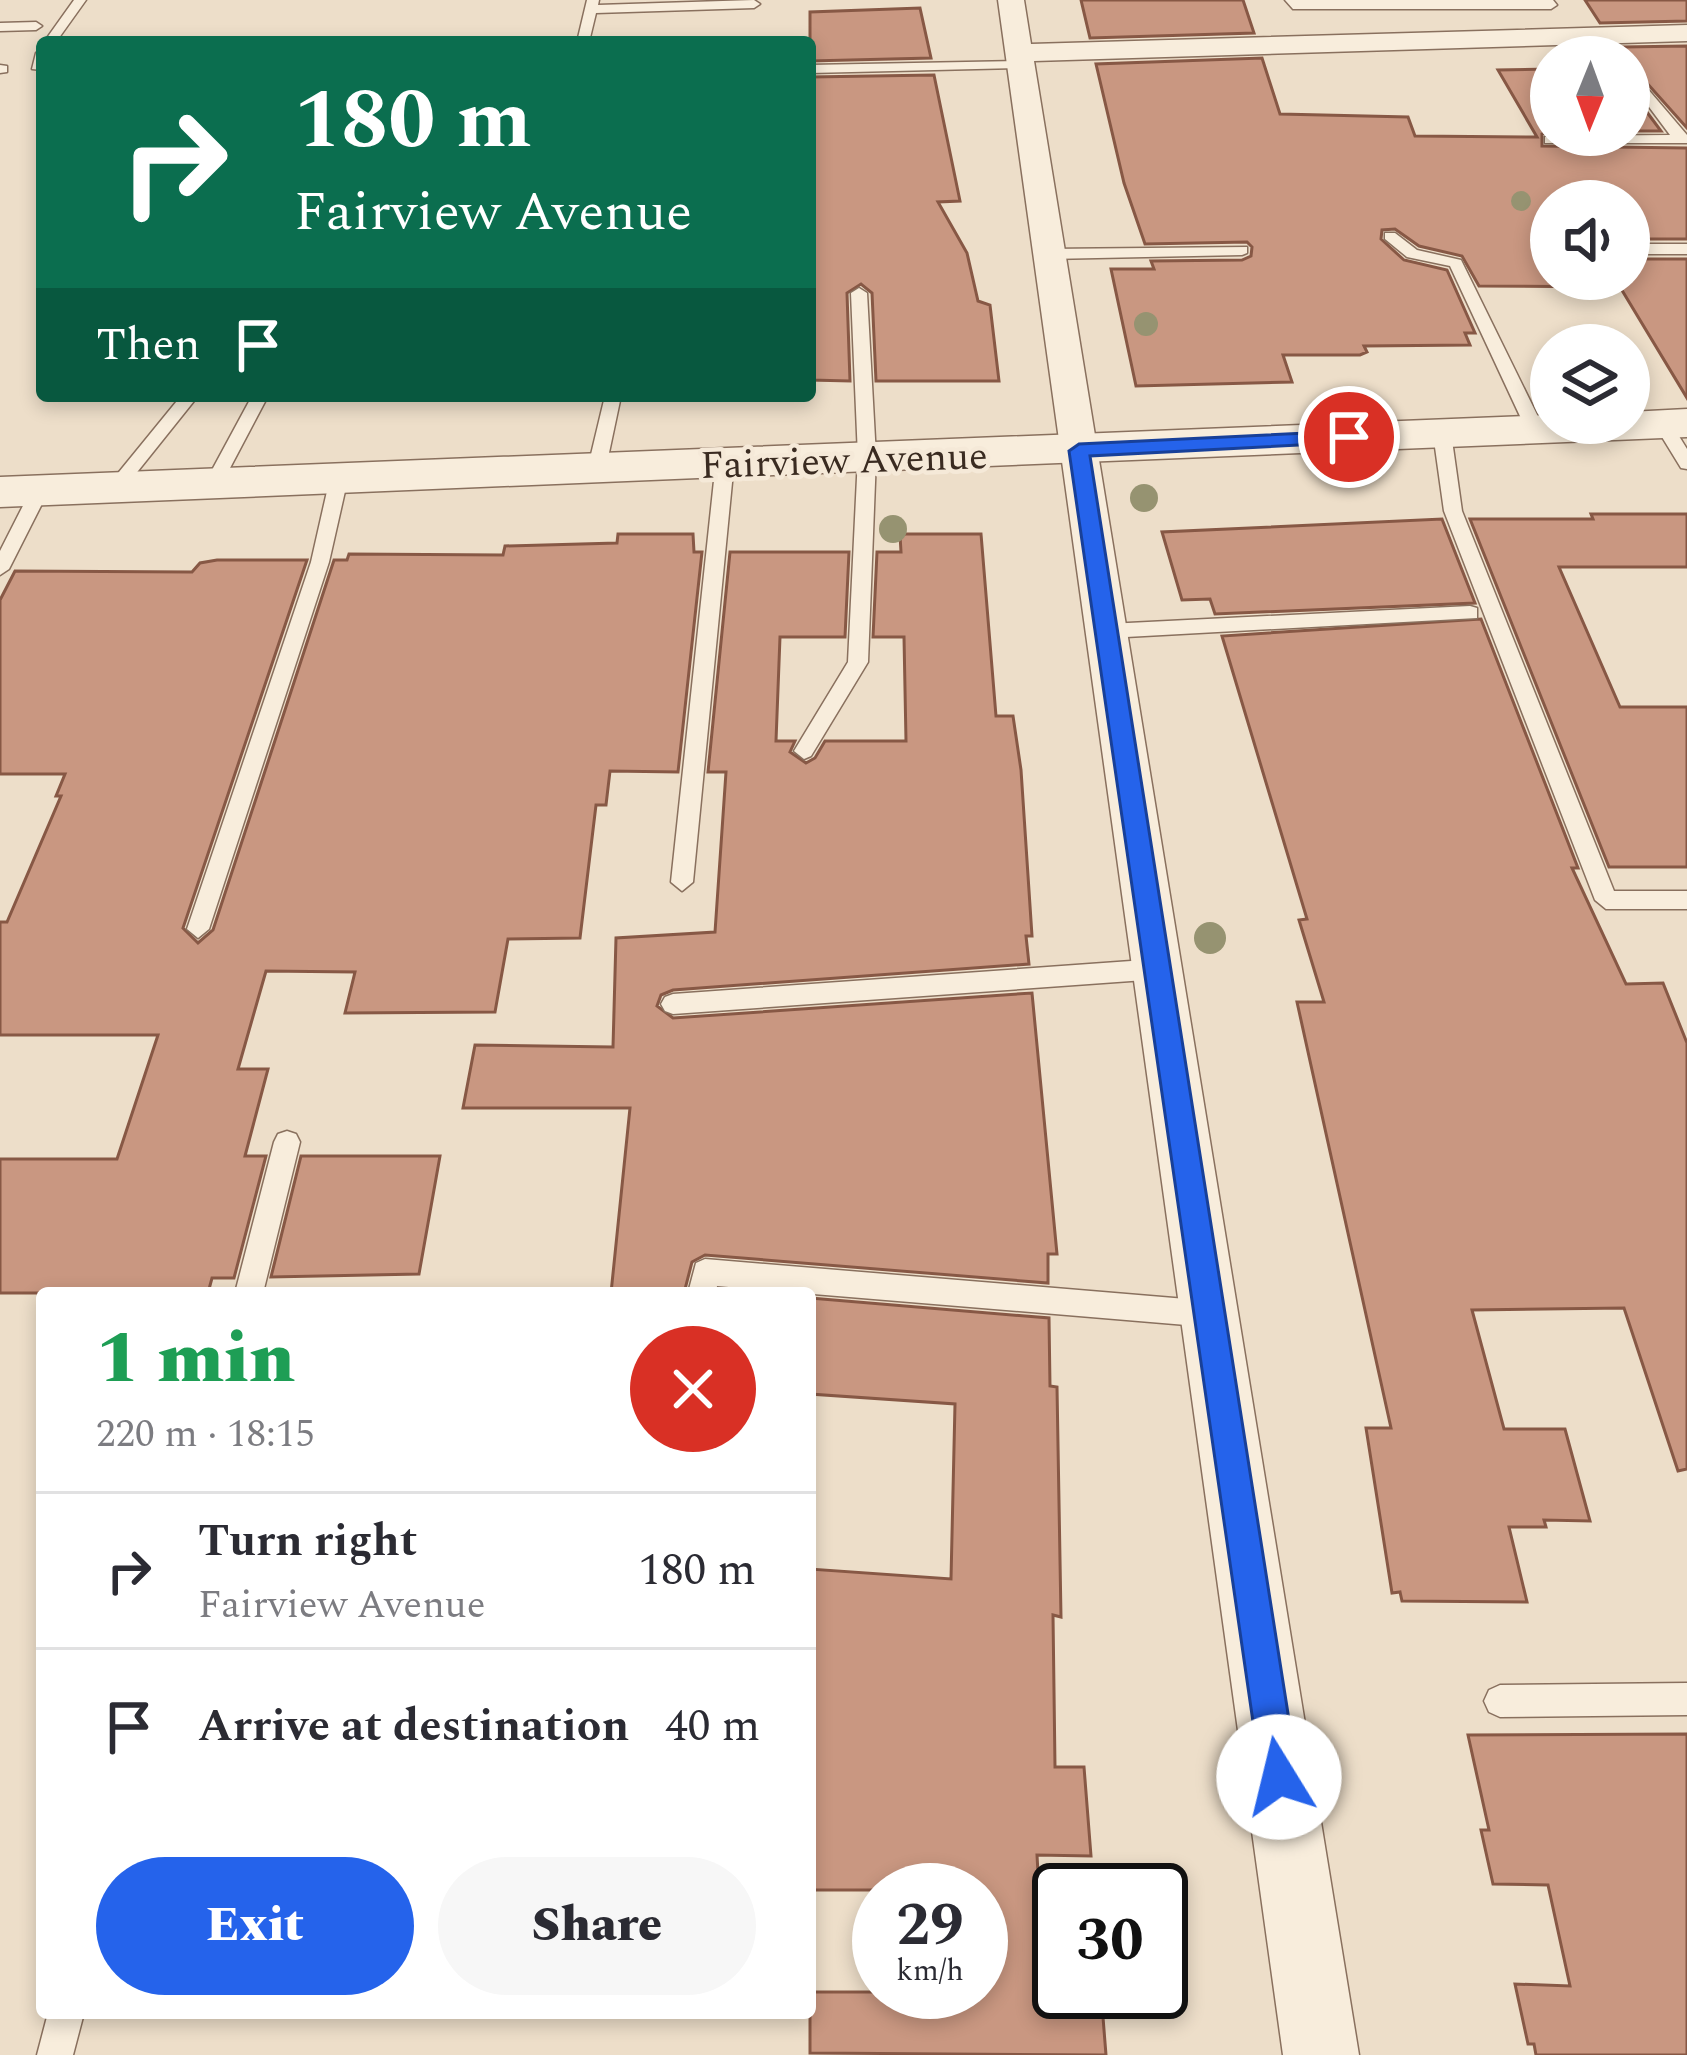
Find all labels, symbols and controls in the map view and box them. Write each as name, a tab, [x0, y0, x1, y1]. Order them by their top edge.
north arrow	[1530, 36, 1650, 156]
map controls	[1530, 36, 1650, 444]
text: 180 m	[294, 57, 532, 185]
icon: right	[96, 84, 252, 240]
text: Fairview Avenue	[294, 172, 692, 254]
button: sound	[1530, 180, 1650, 300]
text: Then	[96, 311, 201, 380]
icon: arrive	[225, 312, 291, 378]
button: layers	[1530, 324, 1650, 444]
pin	[1298, 386, 1400, 488]
icon: arrive	[1316, 404, 1382, 470]
street label: Fairview Avenue	[699, 427, 989, 496]
text: 1 min	[96, 1305, 295, 1414]
button: close	[630, 1326, 756, 1452]
text: 220 m · 18:15	[96, 1405, 315, 1464]
text: Turn right	[198, 1507, 417, 1576]
text: 180 m	[639, 1536, 756, 1605]
icon: right	[96, 1538, 162, 1604]
text: Fairview Avenue	[198, 1576, 486, 1635]
text: Arrive at destination	[198, 1692, 629, 1761]
text: 40 m	[665, 1692, 760, 1761]
icon: arrive	[96, 1694, 162, 1760]
position arrow	[1216, 1714, 1342, 1840]
button: Exit	[96, 1857, 414, 1995]
button: Share	[438, 1857, 756, 1995]
speed limit sign: 30	[1032, 1863, 1188, 2019]
text: 29	[896, 1880, 964, 1972]
text: km/h	[896, 1948, 964, 1994]

